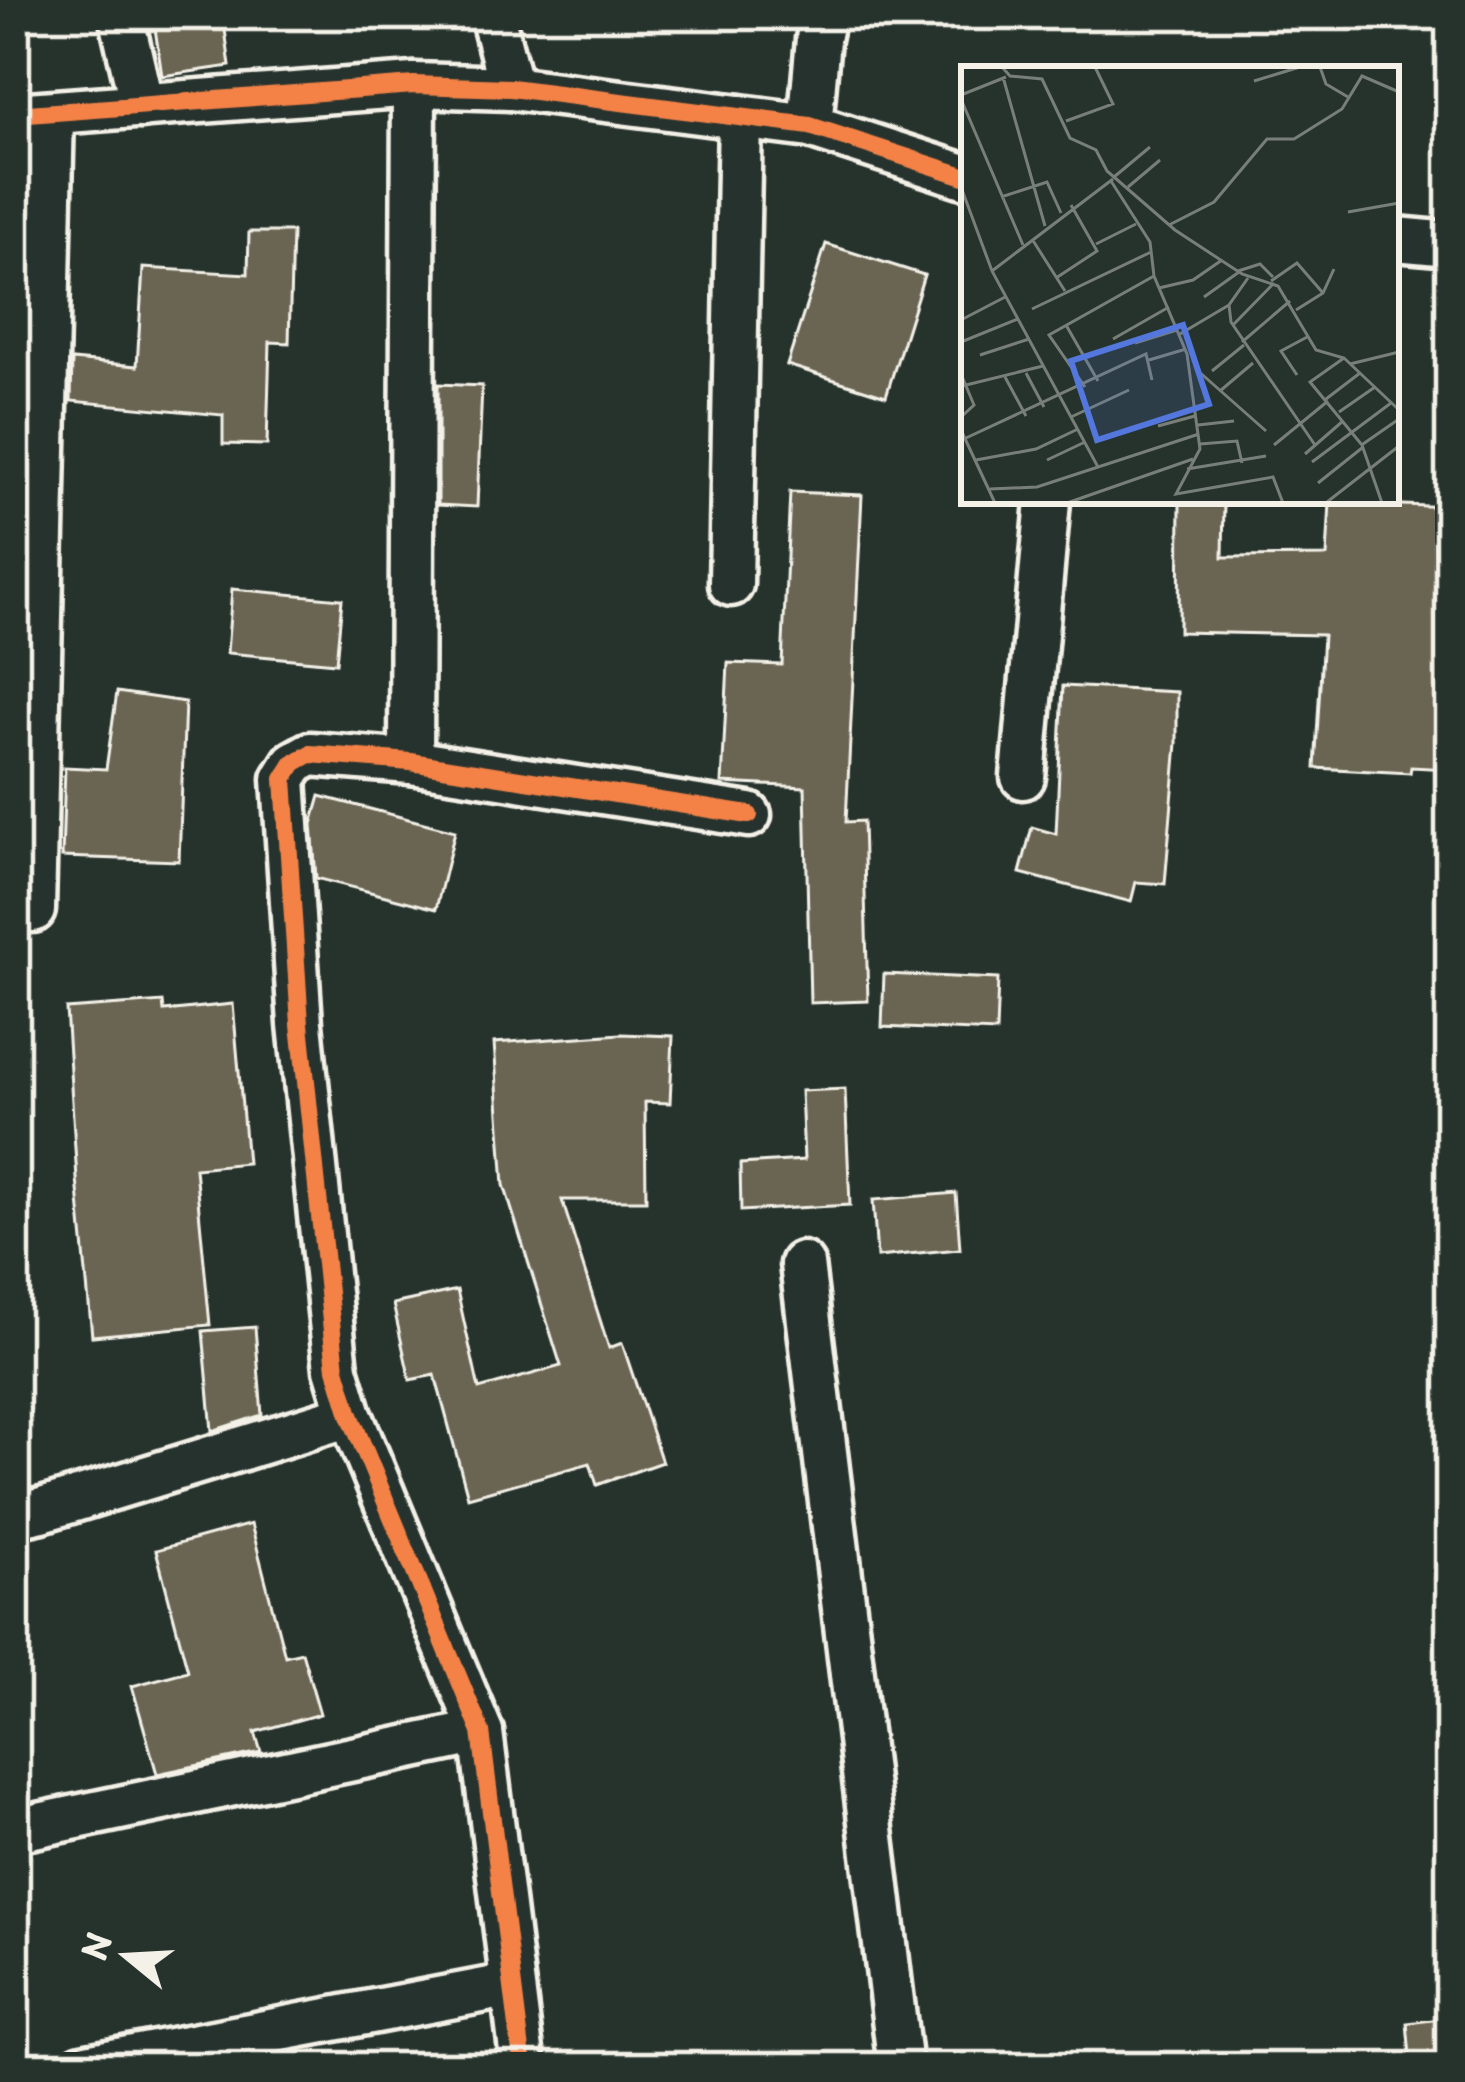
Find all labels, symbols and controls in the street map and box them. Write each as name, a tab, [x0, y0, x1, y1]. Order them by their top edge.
inset map	[961, 66, 1399, 504]
north arrow	[66, 1896, 186, 2016]
text: N	[68, 1926, 123, 1966]

